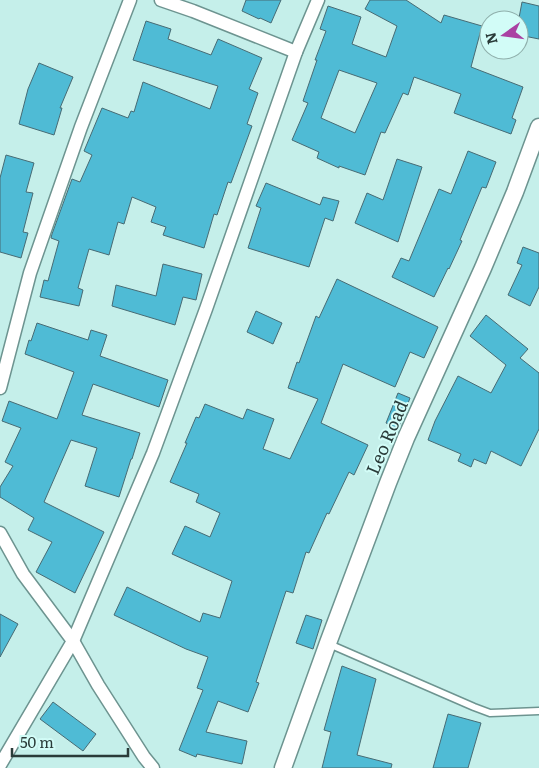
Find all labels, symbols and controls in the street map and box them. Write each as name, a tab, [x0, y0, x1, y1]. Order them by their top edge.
north arrow	[479, 10, 529, 60]
text: N	[479, 30, 502, 47]
street label: Leo Road	[358, 396, 414, 478]
scale bar	[12, 726, 129, 758]
text: 50 m	[20, 730, 54, 753]

